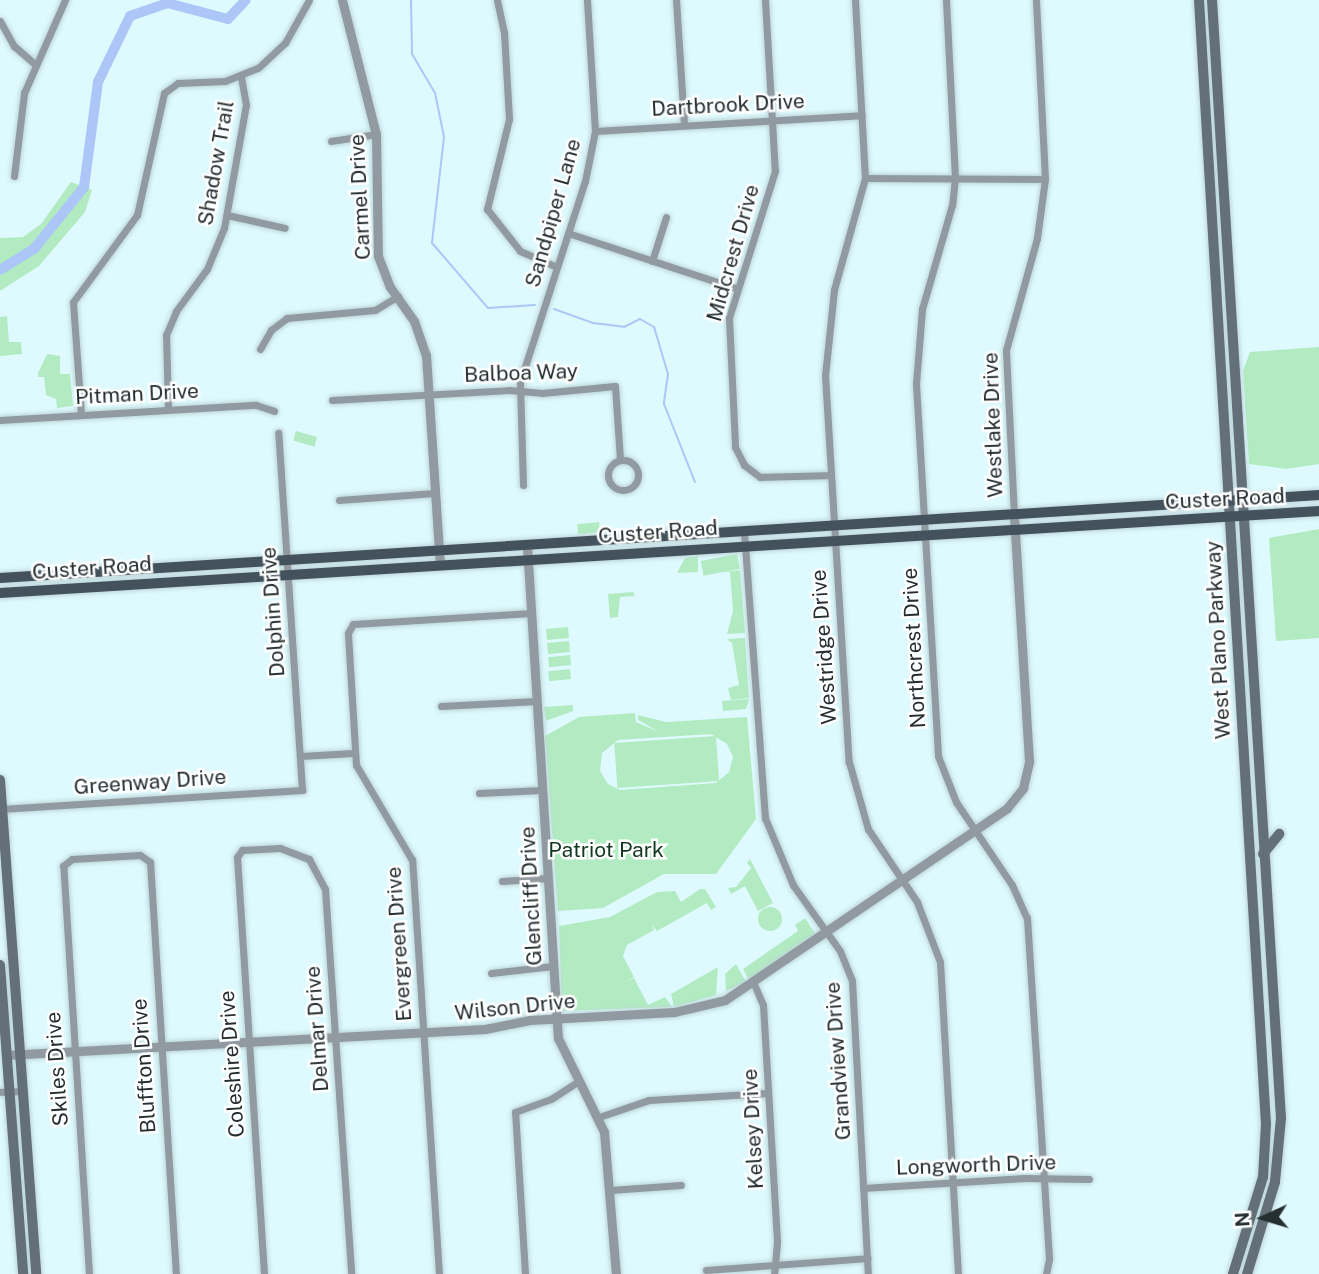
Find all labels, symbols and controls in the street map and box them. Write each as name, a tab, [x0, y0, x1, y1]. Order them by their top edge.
street label: Dartbrook Drive	[651, 88, 805, 122]
street label: Shadow Trail	[193, 99, 239, 227]
street label: Carmel Drive	[344, 133, 376, 261]
street label: Sandpiper Lane	[520, 136, 586, 290]
street label: Midcrest Drive	[701, 182, 765, 324]
street label: Westlake Drive	[978, 352, 1008, 498]
street label: Balboa Way	[463, 358, 579, 388]
street label: Pitman Drive	[74, 378, 200, 410]
street label: Custer Road	[1164, 483, 1286, 515]
street label: Custer Road	[597, 515, 719, 549]
street label: West Plano Parkway	[1200, 540, 1236, 740]
street label: Dolphin Drive	[256, 546, 290, 678]
street label: Custer Road	[31, 551, 153, 585]
street label: Northcrest Drive	[897, 567, 931, 729]
street label: Westridge Drive	[806, 569, 842, 725]
street label: Greenway Drive	[73, 764, 227, 800]
street label: Glencliff Drive	[515, 826, 547, 966]
park label: Patriot Park	[548, 837, 664, 863]
street label: Evergreen Drive	[381, 866, 417, 1022]
street label: Delmar Drive	[300, 965, 334, 1093]
street label: Grandview Drive	[820, 981, 856, 1141]
street label: Wilson Drive	[453, 988, 577, 1026]
street label: Coleshire Drive	[214, 990, 250, 1138]
street label: Bluffton Drive	[127, 998, 161, 1134]
street label: Skiles Drive	[40, 1011, 74, 1127]
street label: Kelsey Drive	[737, 1068, 769, 1190]
street label: Longworth Drive	[895, 1150, 1057, 1180]
north arrow	[1228, 1183, 1298, 1253]
text: N	[1231, 1211, 1254, 1228]

